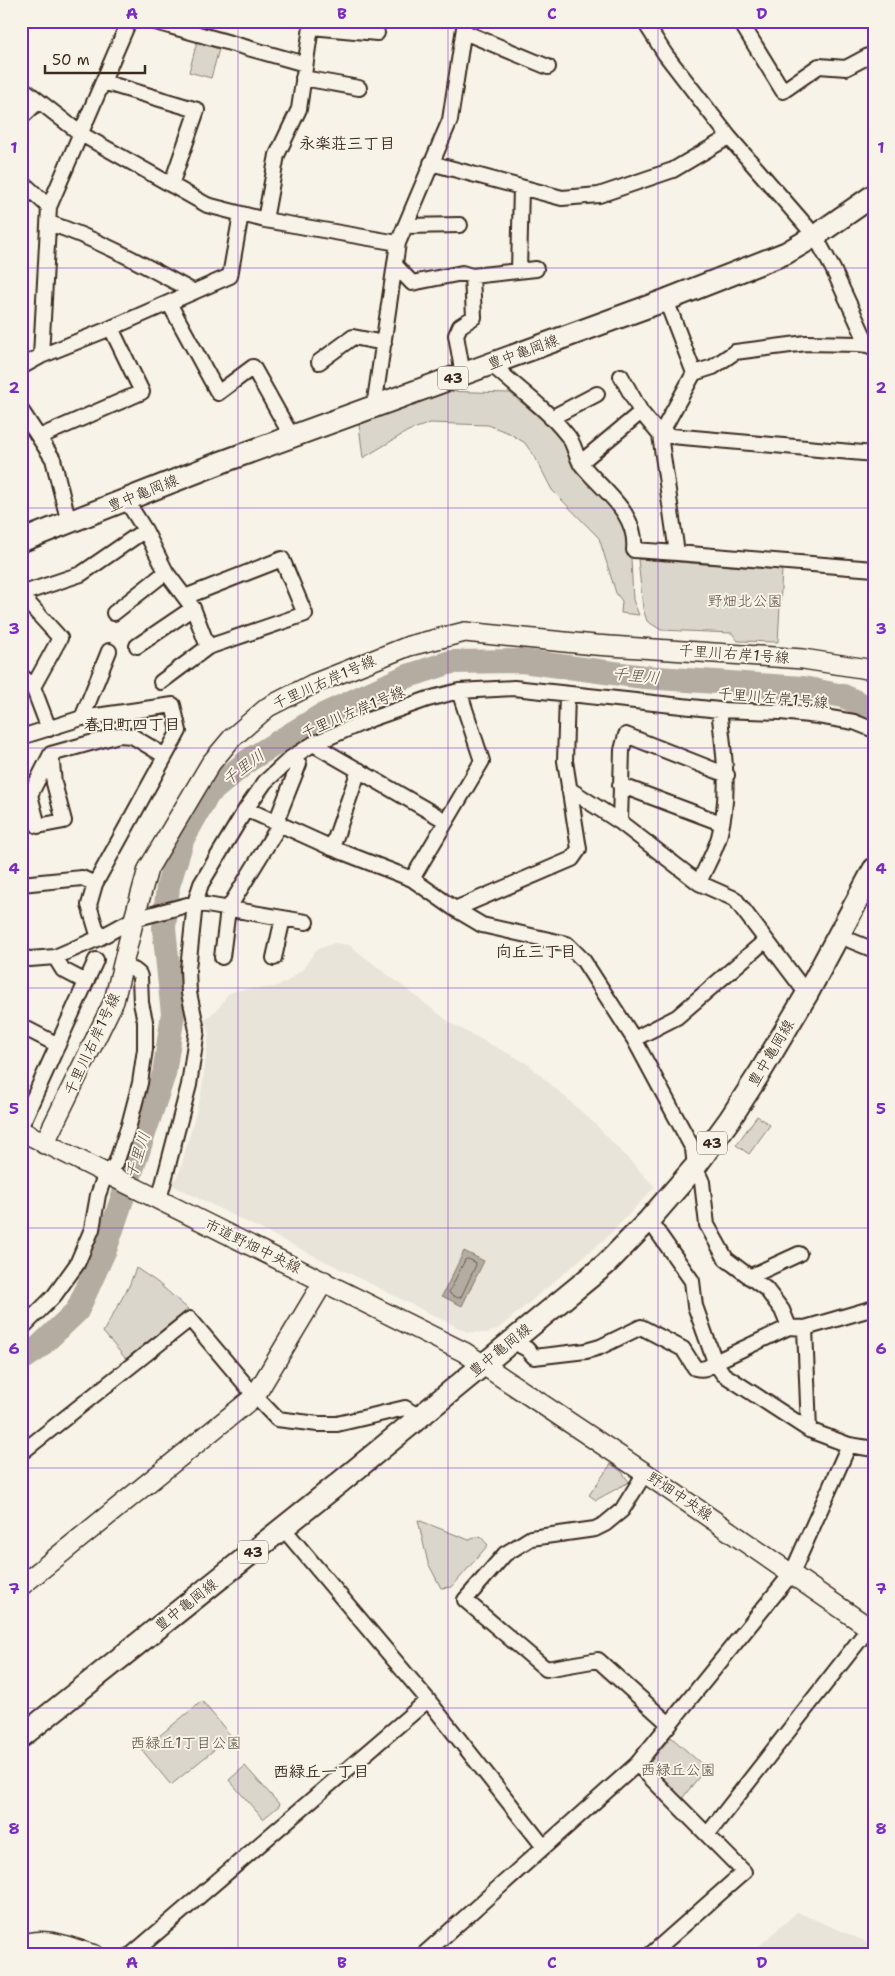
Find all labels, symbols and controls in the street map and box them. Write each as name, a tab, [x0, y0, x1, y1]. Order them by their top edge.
text: A	[126, 3, 138, 24]
text: B	[337, 3, 347, 24]
text: C	[547, 3, 557, 24]
text: D	[756, 3, 768, 24]
scale bar	[45, 42, 145, 74]
text: 50 m	[52, 50, 90, 70]
district label: 永楽荘三丁目	[299, 133, 395, 154]
text: 1	[10, 137, 18, 158]
text: 1	[877, 137, 885, 158]
street label: 豊中亀岡線	[484, 330, 562, 374]
road number: 43	[438, 366, 468, 389]
text: 2	[8, 377, 20, 398]
text: 2	[875, 377, 887, 398]
street label: 豊中亀岡線	[104, 470, 182, 516]
park label: 野畑北公園	[707, 591, 783, 611]
text: 3	[8, 618, 20, 639]
text: 3	[875, 618, 887, 639]
street label: 千里川右岸1号線	[678, 640, 790, 668]
street label: 千里川右岸1号線	[269, 650, 379, 714]
water label: 千里川	[611, 663, 661, 688]
street label: 千里川左岸1号線	[298, 681, 408, 743]
street label: 千里川左岸1号線	[717, 683, 829, 713]
district label: 春日町四丁目	[84, 714, 180, 735]
water label: 千里川	[218, 745, 269, 790]
text: 4	[8, 858, 20, 879]
text: 4	[875, 858, 887, 879]
district label: 向丘三丁目	[496, 941, 576, 962]
street label: 千里川右岸1号線	[59, 989, 125, 1099]
street label: 豊中亀岡線	[743, 1016, 799, 1090]
text: 5	[9, 1098, 19, 1119]
text: 5	[876, 1098, 886, 1119]
water label: 千里川	[120, 1129, 155, 1181]
road number: 43	[697, 1132, 727, 1154]
street label: 市道野畑中央線	[201, 1214, 305, 1278]
street label: 豊中亀岡線	[465, 1319, 535, 1381]
text: 6	[8, 1338, 20, 1359]
text: 6	[875, 1338, 887, 1359]
street label: 野畑中央線	[643, 1467, 717, 1525]
road number: 43	[238, 1540, 268, 1564]
street label: 豊中亀岡線	[150, 1574, 222, 1636]
text: 7	[8, 1578, 20, 1599]
text: 7	[875, 1578, 887, 1599]
park label: 西緑丘1丁目公園	[130, 1733, 242, 1753]
park label: 西緑丘公園	[640, 1760, 716, 1780]
district label: 西緑丘一丁目	[273, 1761, 369, 1782]
text: 8	[8, 1818, 20, 1839]
text: 8	[875, 1818, 887, 1839]
text: A	[126, 1952, 138, 1973]
text: B	[337, 1952, 347, 1973]
text: C	[547, 1952, 557, 1973]
text: D	[756, 1952, 768, 1973]

